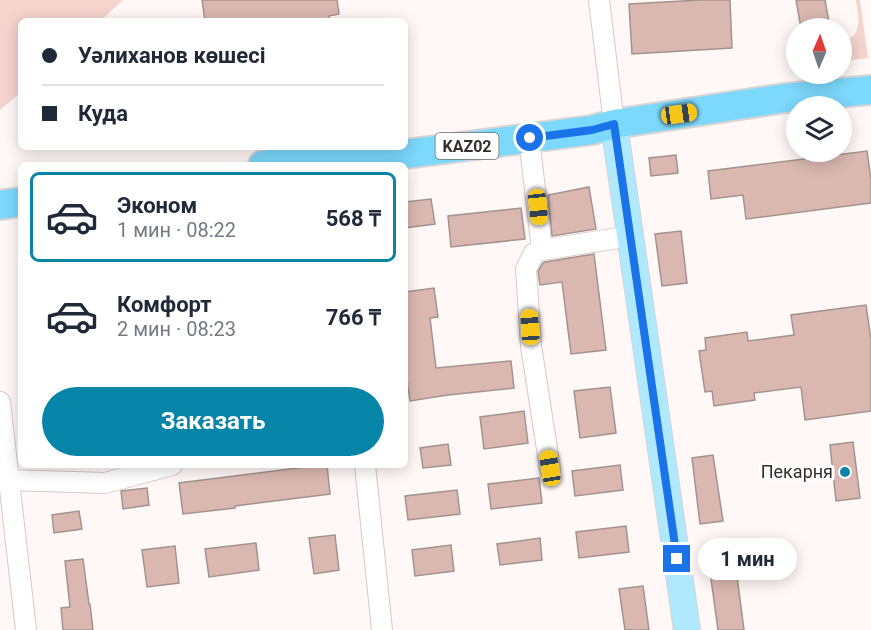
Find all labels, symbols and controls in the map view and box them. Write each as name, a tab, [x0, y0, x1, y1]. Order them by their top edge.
north arrow	[786, 18, 852, 84]
map controls	[786, 18, 852, 162]
text: Уәлиханов көшесі	[78, 43, 265, 68]
button: layers	[786, 96, 852, 162]
text: Куда	[78, 101, 128, 126]
car	[660, 103, 698, 125]
route start	[516, 124, 543, 151]
road number: KАZ02	[436, 133, 498, 159]
car	[527, 188, 549, 226]
icon: car	[45, 190, 99, 244]
text: Эконом	[117, 193, 197, 218]
text: 568 ₸	[326, 206, 381, 231]
text: 1 мин · 08:22	[117, 218, 236, 242]
icon: car	[45, 289, 99, 343]
text: Комфорт	[117, 292, 212, 317]
text: 766 ₸	[326, 305, 381, 330]
car	[520, 308, 540, 346]
text: 2 мин · 08:23	[117, 317, 236, 341]
button: Заказать	[42, 387, 384, 456]
car	[538, 449, 562, 487]
place label: Пекарня	[761, 461, 833, 482]
marker: Пекарня	[838, 465, 852, 479]
callout: 1 мин	[698, 538, 797, 580]
route end	[663, 545, 690, 572]
text: 1 мин	[720, 547, 775, 571]

